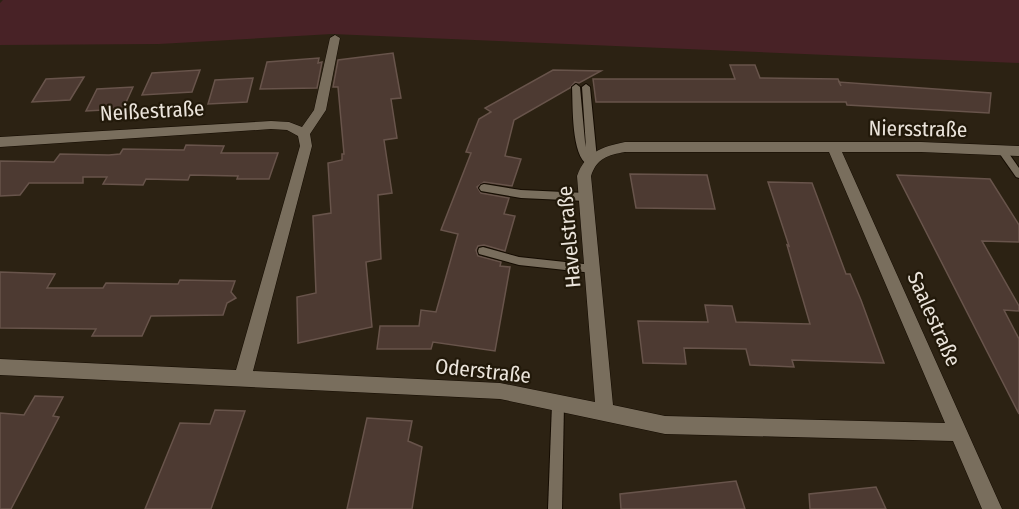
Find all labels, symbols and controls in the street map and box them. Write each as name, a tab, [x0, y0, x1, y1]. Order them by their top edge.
street label: Neißestraße	[99, 95, 205, 127]
street label: Niersstraße	[868, 115, 968, 143]
street label: Havelstraße	[552, 185, 586, 289]
street label: Saalestraße	[902, 268, 966, 370]
street label: Oderstraße	[434, 353, 532, 389]

